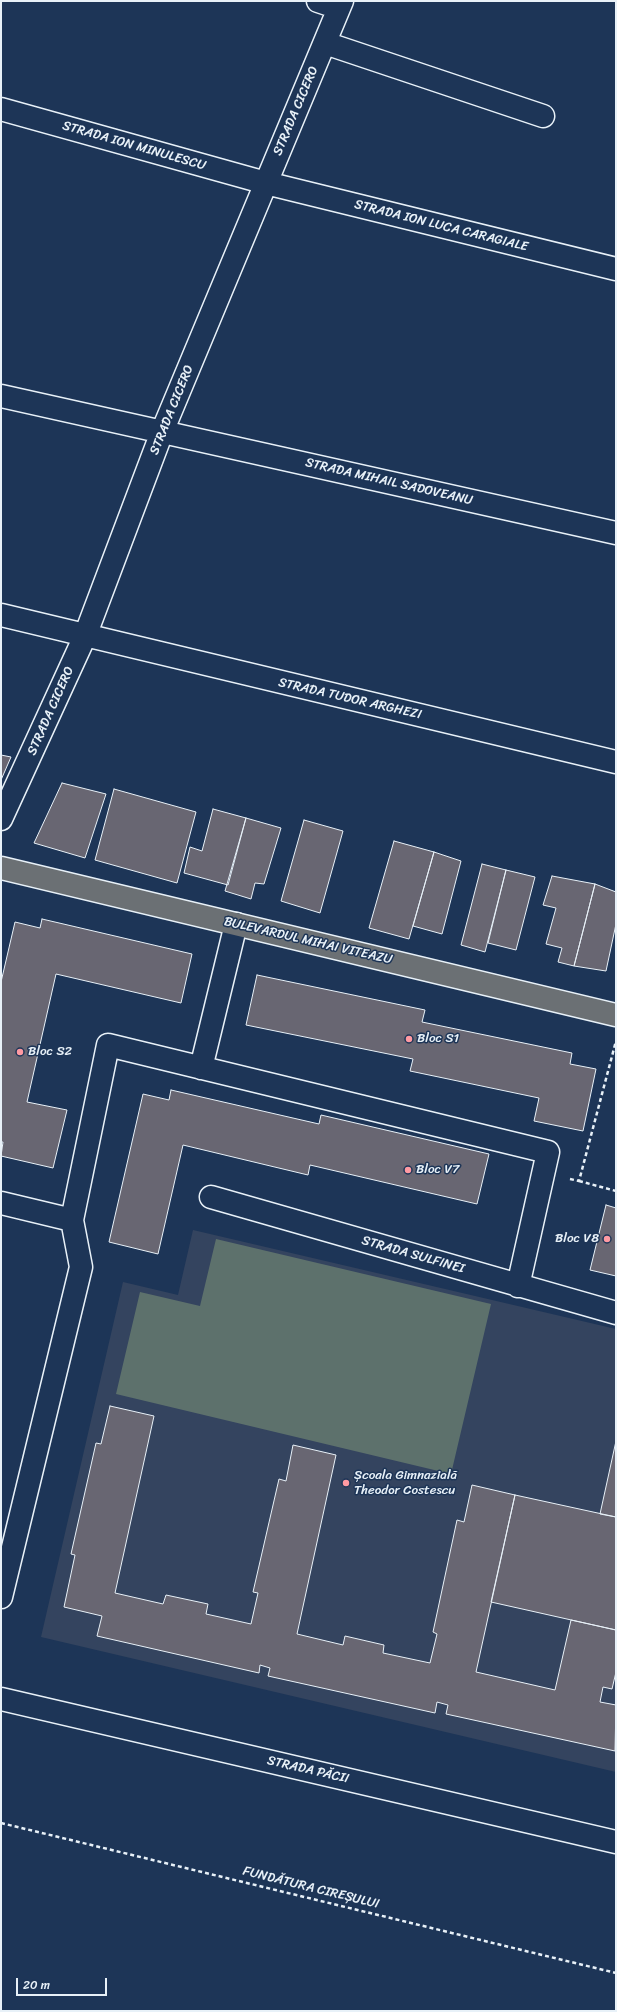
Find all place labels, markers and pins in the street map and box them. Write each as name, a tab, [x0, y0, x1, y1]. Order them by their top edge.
place label: Bloc S1	[417, 1031, 459, 1047]
marker: Bloc S1	[404, 1034, 414, 1044]
place label: Bloc S2	[28, 1044, 72, 1060]
marker: Bloc S2	[15, 1047, 25, 1057]
place label: Bloc V7	[416, 1162, 460, 1178]
marker: Bloc V7	[403, 1165, 413, 1175]
place label: Bloc V8	[555, 1231, 599, 1247]
marker: Bloc V8	[602, 1234, 612, 1244]
place label: Școala Gimnazială Theodor Costescu	[354, 1468, 457, 1499]
marker: Școala Gimnazială Theodor Costescu	[341, 1478, 351, 1488]

